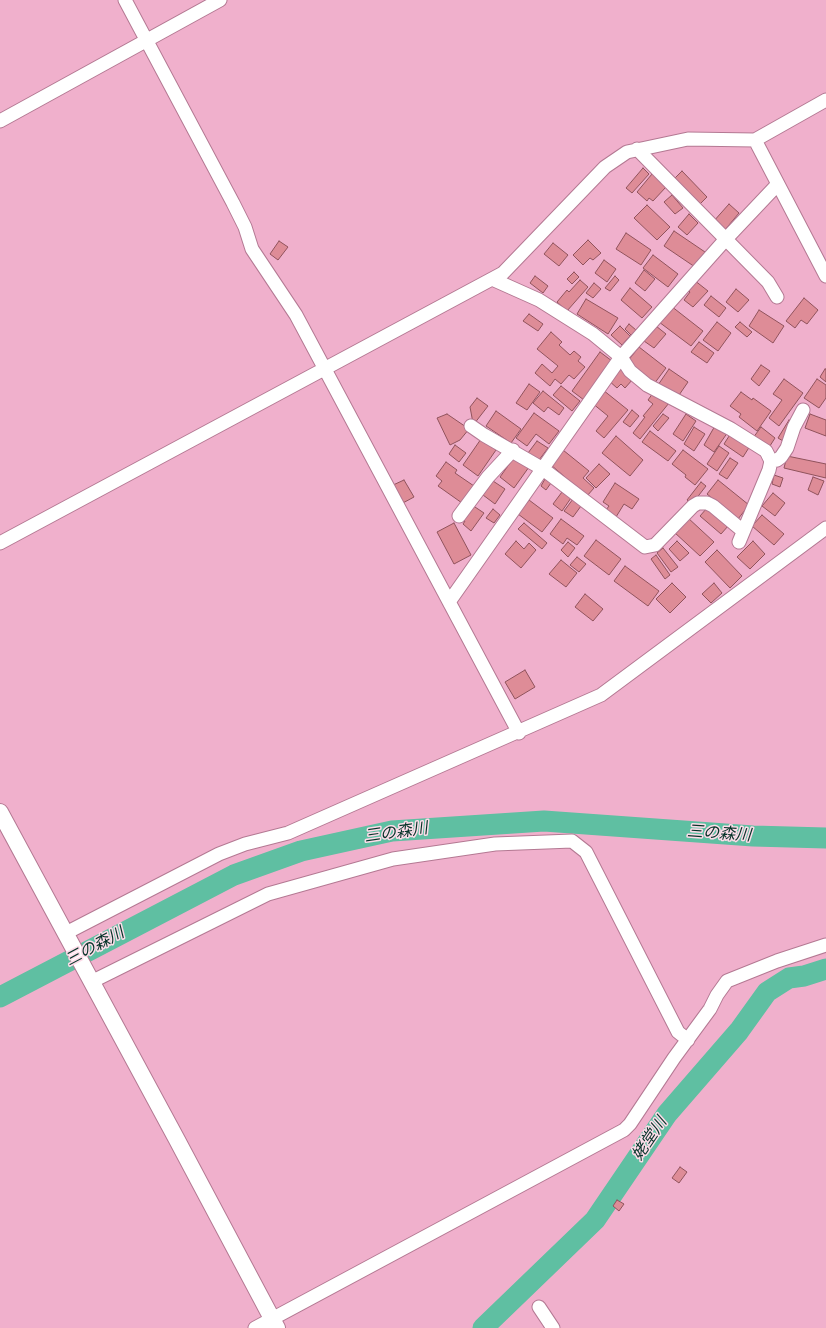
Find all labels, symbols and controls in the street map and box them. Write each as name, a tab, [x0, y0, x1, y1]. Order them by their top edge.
water label: 三の森川	[363, 819, 429, 847]
water label: 三の森川	[686, 822, 752, 846]
water label: 三の森川	[62, 924, 128, 970]
water label: 姥堂川	[629, 1114, 671, 1164]

